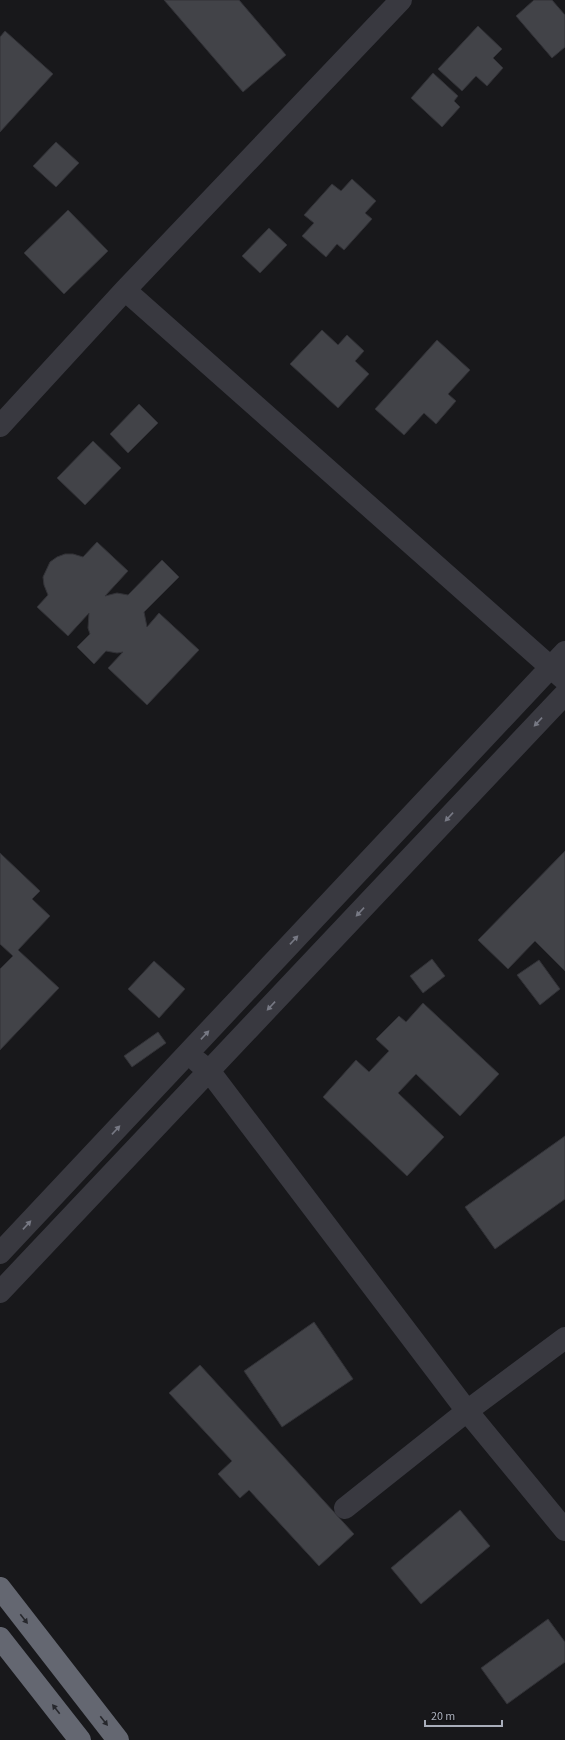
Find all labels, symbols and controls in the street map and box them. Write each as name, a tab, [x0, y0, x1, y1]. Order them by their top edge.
one-way arrow	[533, 717, 543, 727]
one-way arrow	[444, 812, 454, 822]
one-way arrow	[355, 907, 365, 917]
one-way arrow	[289, 935, 299, 945]
one-way arrow	[266, 1001, 276, 1011]
one-way arrow	[200, 1030, 210, 1040]
one-way arrow	[111, 1125, 121, 1135]
one-way arrow	[22, 1220, 31, 1230]
one-way arrow	[20, 1613, 28, 1624]
scale bar	[425, 1702, 502, 1728]
one-way arrow	[51, 1704, 60, 1715]
text: 20 m	[431, 1708, 455, 1725]
one-way arrow	[99, 1716, 108, 1727]

